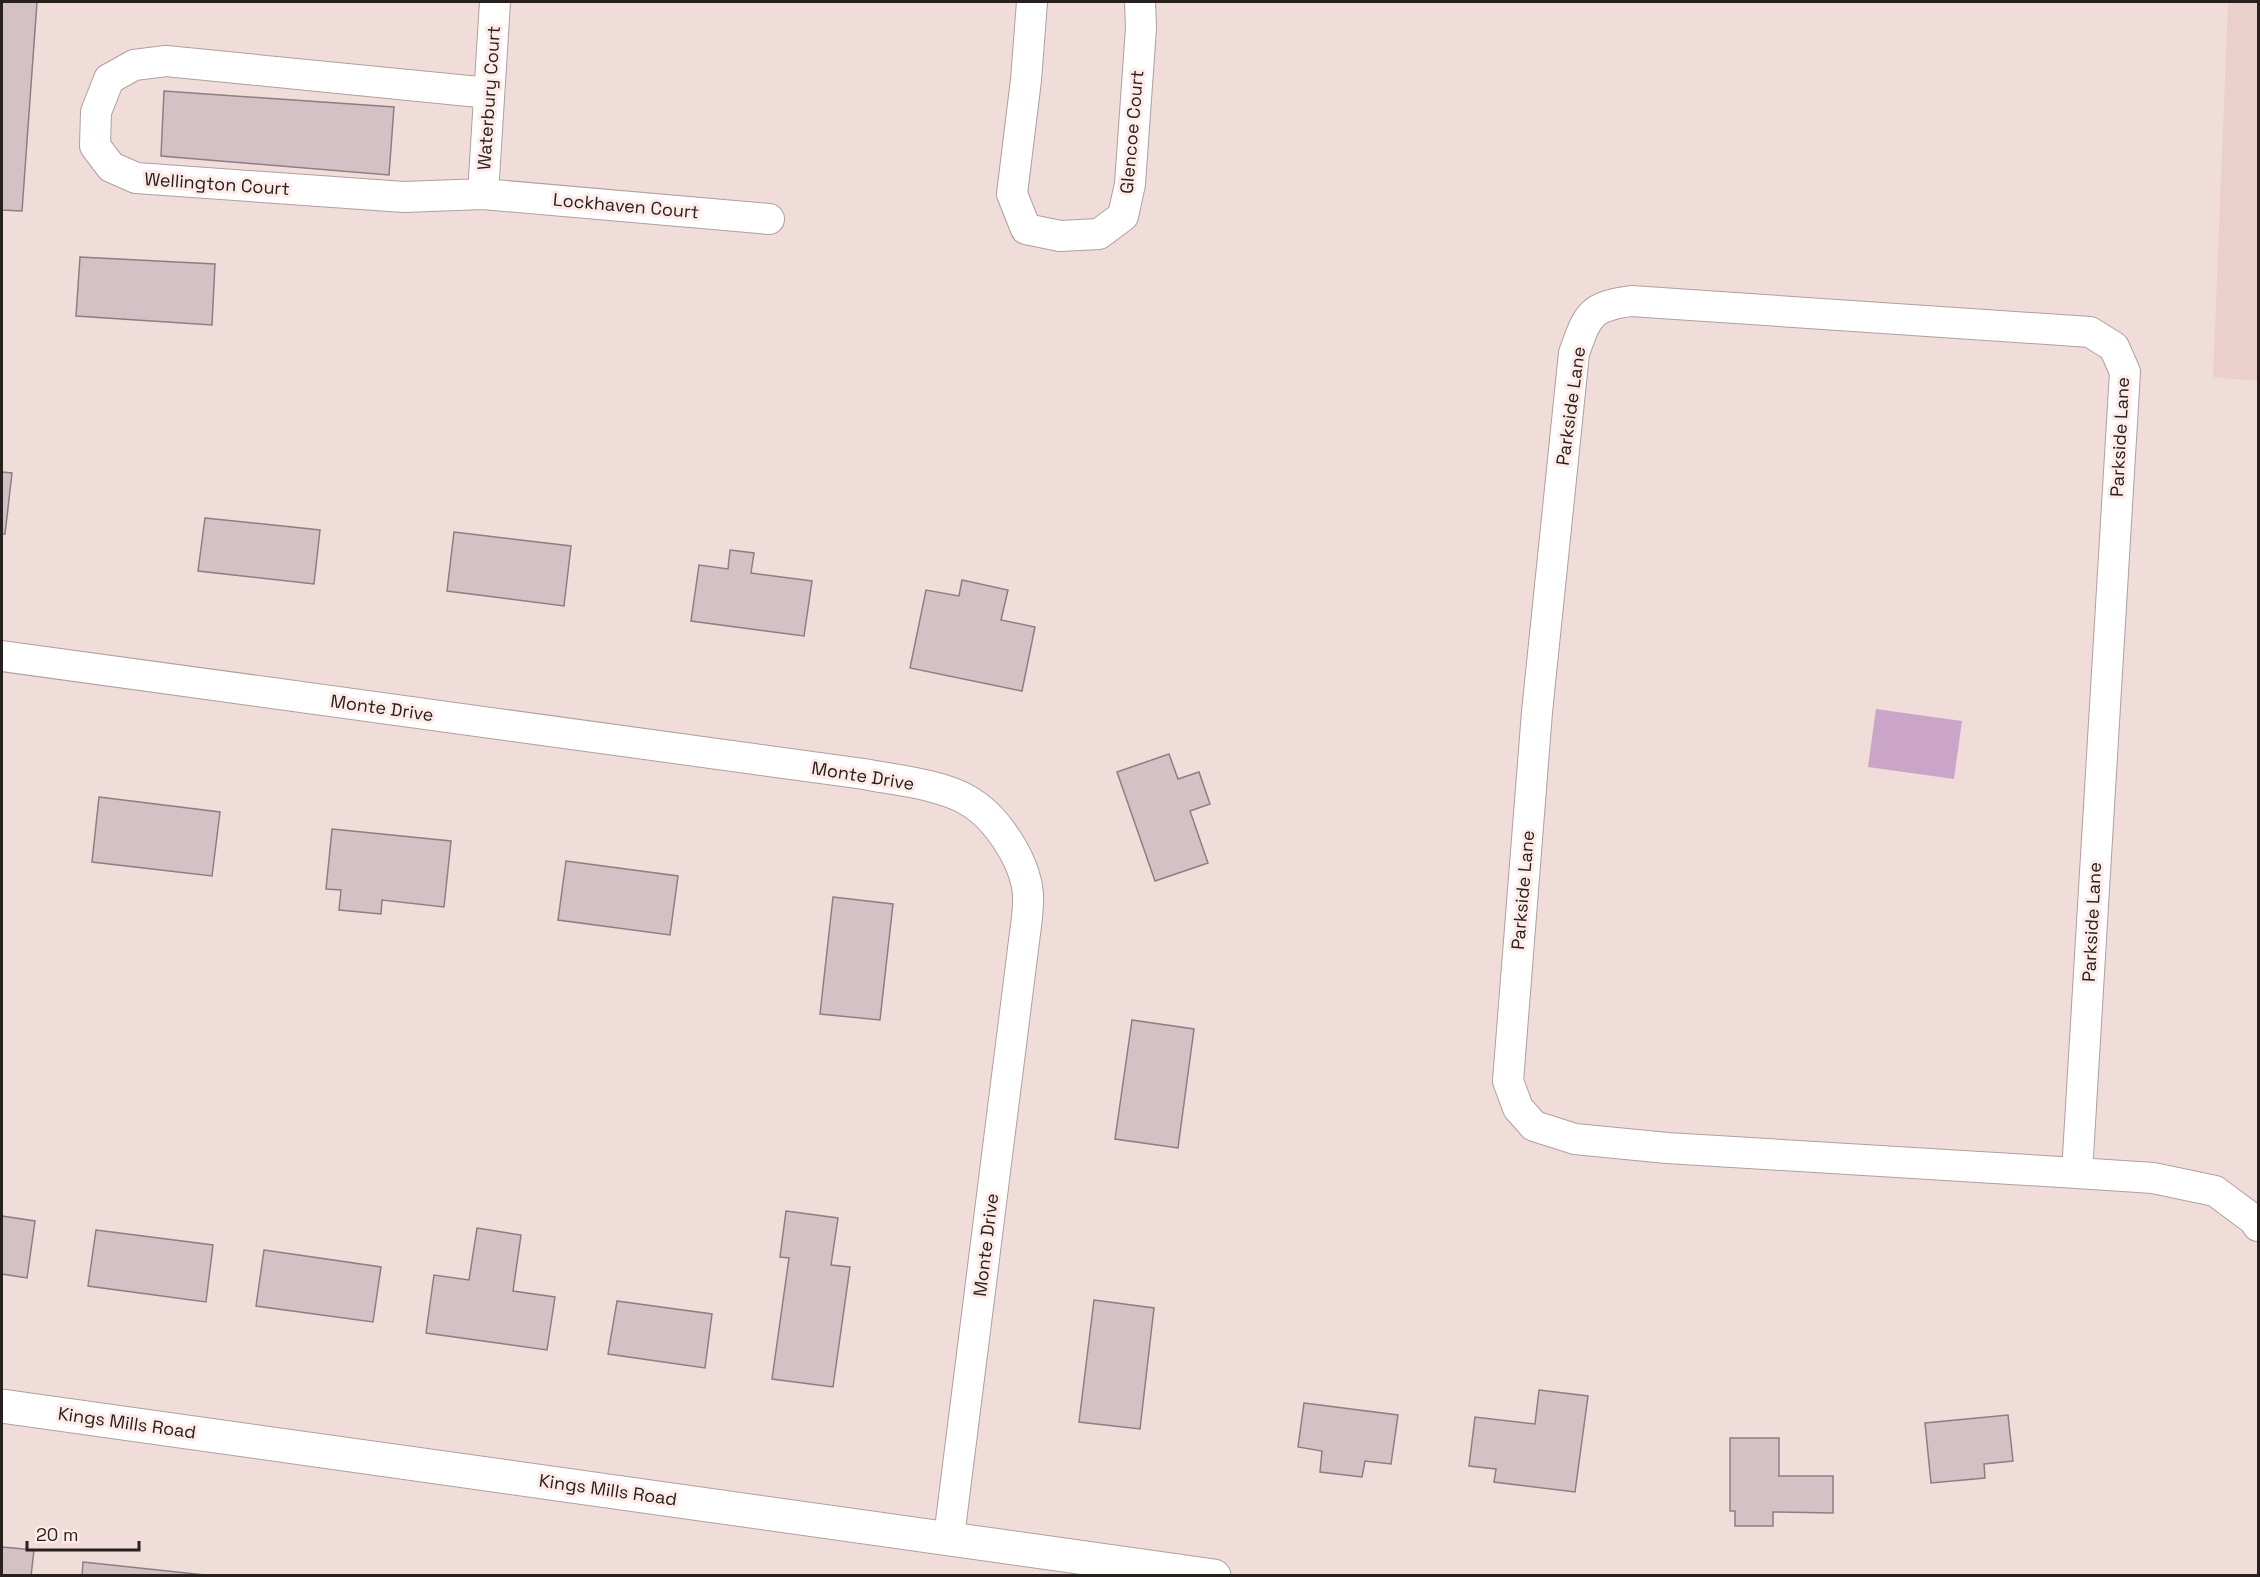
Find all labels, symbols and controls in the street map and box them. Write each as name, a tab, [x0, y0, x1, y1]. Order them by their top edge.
street label: Waterbury Court	[472, 25, 505, 171]
street label: Glencoe Court	[1115, 69, 1148, 195]
street label: Wellington Court	[144, 167, 290, 200]
street label: Lockhaven Court	[552, 188, 700, 223]
street label: Parkside Lane	[1551, 345, 1590, 467]
street label: Parkside Lane	[2105, 377, 2134, 497]
street label: Monte Drive	[329, 689, 435, 726]
street label: Monte Drive	[810, 756, 916, 795]
street label: Parkside Lane	[1506, 829, 1539, 951]
street label: Parkside Lane	[2077, 862, 2106, 982]
street label: Monte Drive	[968, 1192, 1003, 1298]
street label: Kings Mills Road	[57, 1401, 198, 1444]
street label: Kings Mills Road	[538, 1468, 679, 1511]
scale bar	[27, 1514, 140, 1552]
text: 20 m	[36, 1523, 79, 1546]

